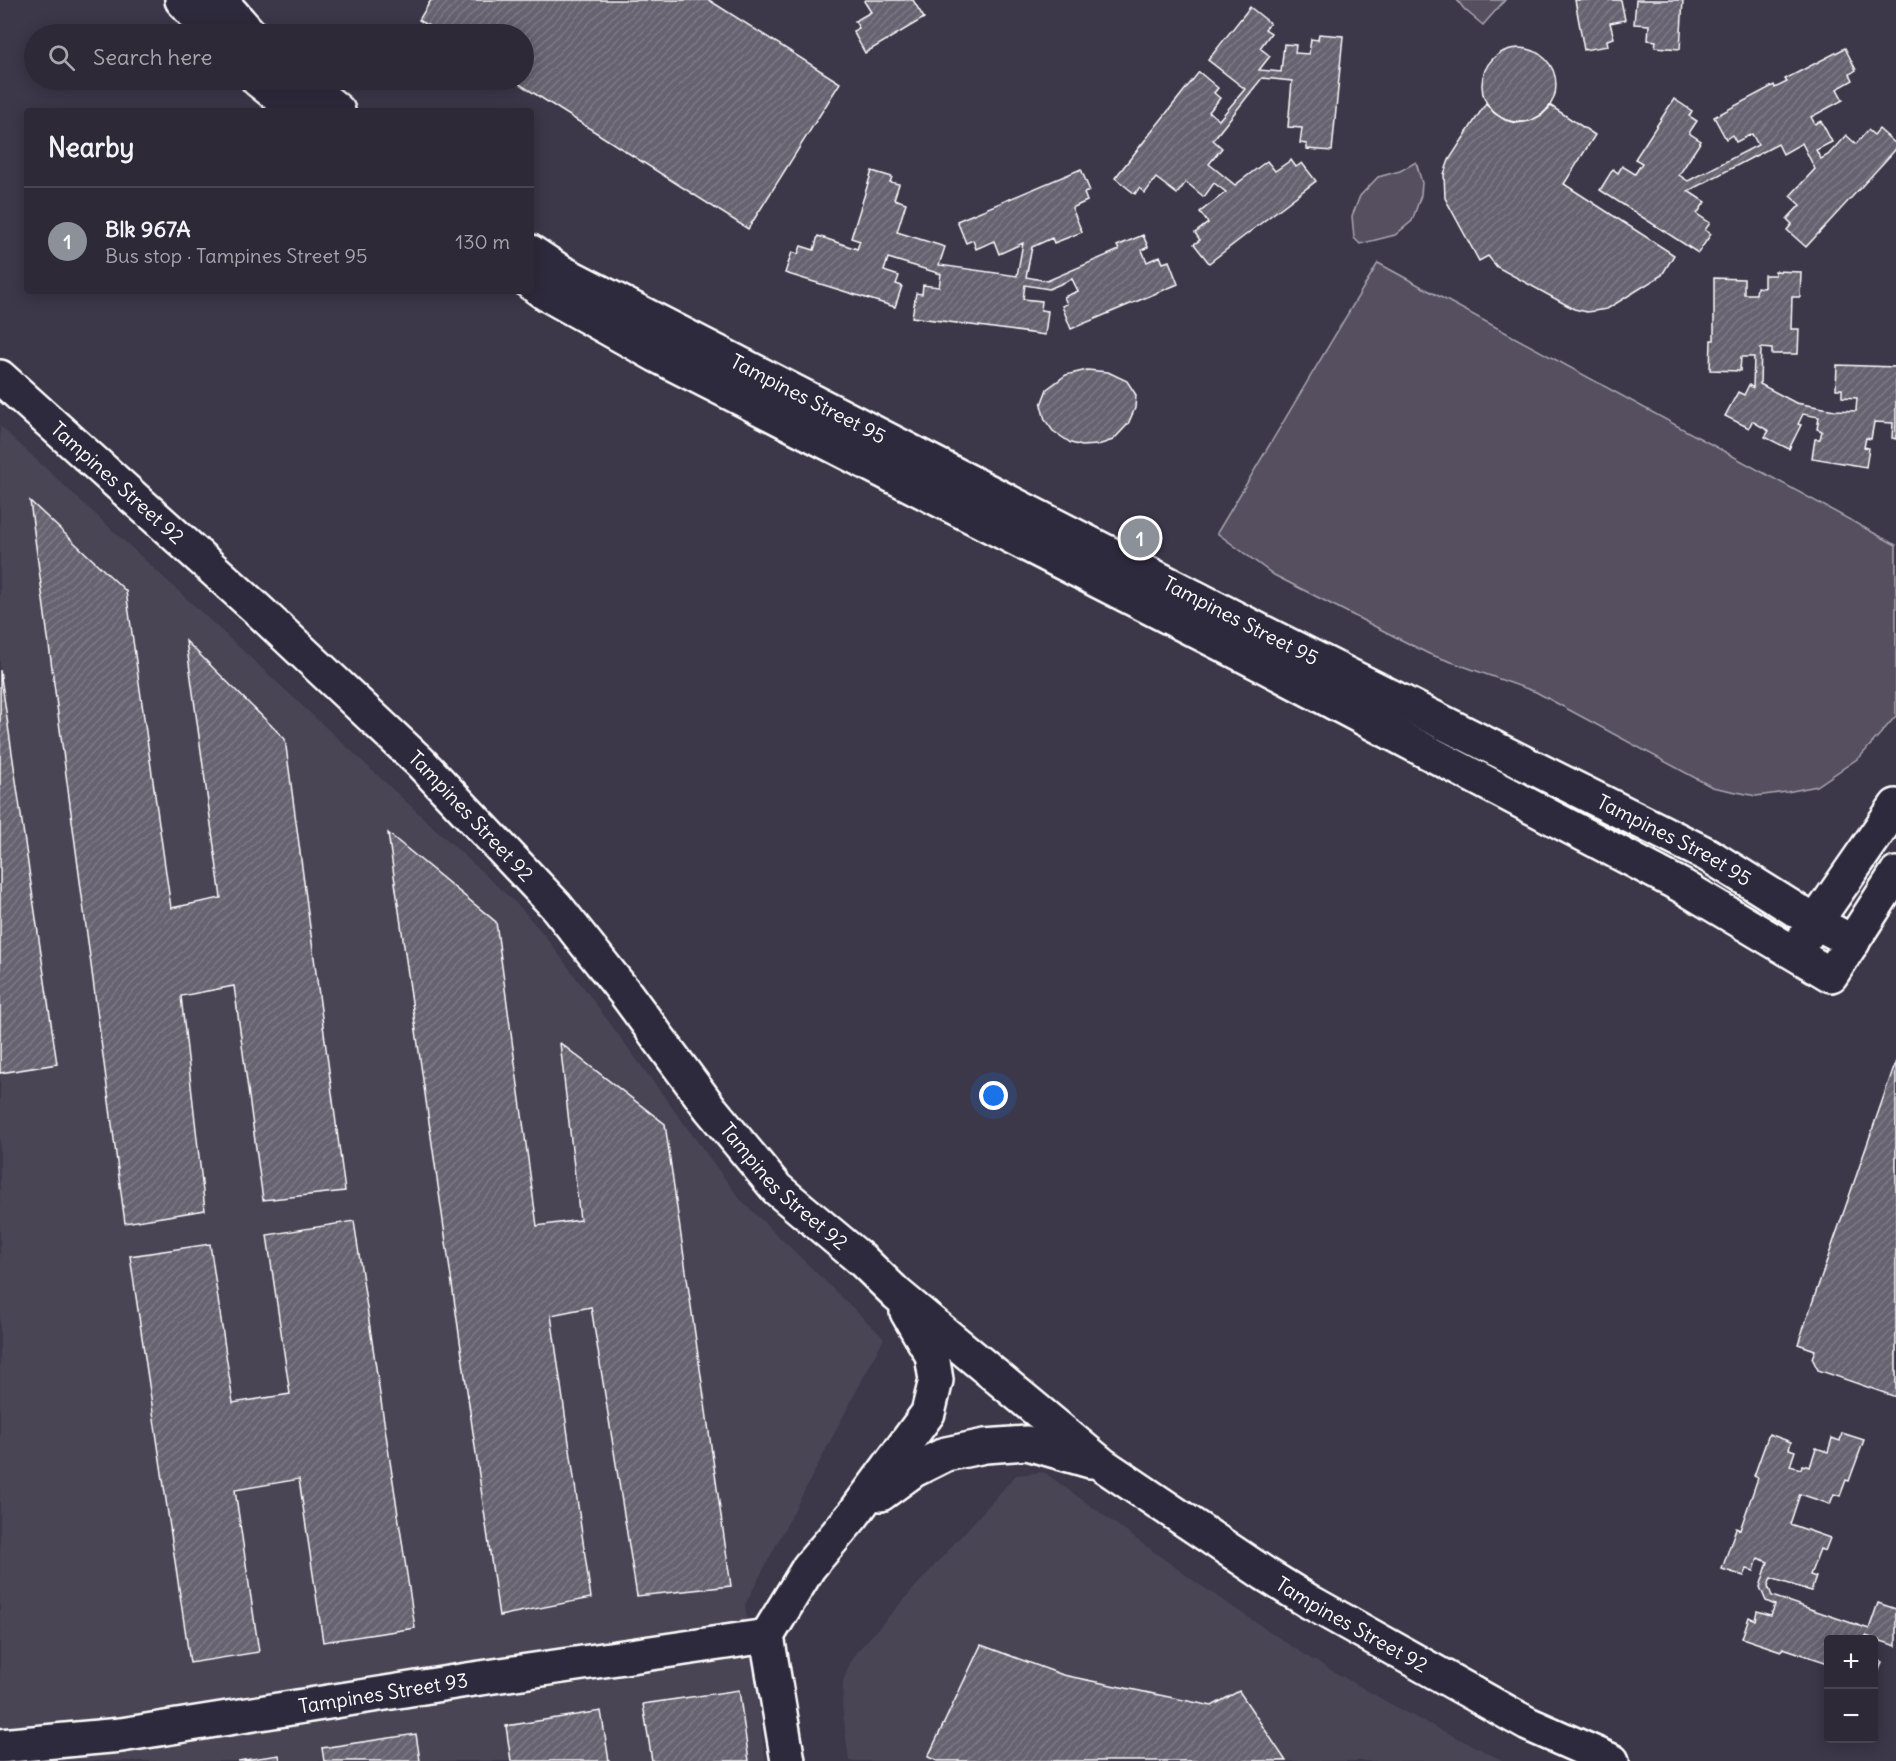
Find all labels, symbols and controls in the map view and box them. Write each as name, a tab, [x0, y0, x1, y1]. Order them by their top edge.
search box	[24, 24, 534, 90]
icon: search	[45, 41, 78, 74]
text: Search here	[93, 43, 212, 71]
text: Nearby	[48, 131, 134, 164]
text: Blk 967A	[105, 215, 191, 243]
text: 1	[64, 229, 71, 254]
text: 130 m	[455, 229, 510, 254]
text: Bus stop · Tampines Street 95	[105, 243, 367, 268]
street label: Tampines Street 95	[727, 348, 890, 449]
street label: Tampines Street 92	[46, 416, 189, 549]
pin: 1	[1120, 516, 1160, 560]
street label: Tampines Street 95	[1159, 570, 1323, 670]
street label: Tampines Street 92	[404, 745, 539, 886]
street label: Tampines Street 95	[1593, 789, 1756, 891]
your location	[979, 1081, 1008, 1110]
street label: Tampines Street 92	[715, 1117, 853, 1255]
street label: Tampines Street 92	[1271, 1571, 1432, 1677]
map controls	[1824, 1635, 1878, 1743]
button: +	[1824, 1635, 1878, 1689]
street label: Tampines Street 93	[297, 1667, 470, 1719]
button: −	[1824, 1689, 1878, 1743]

